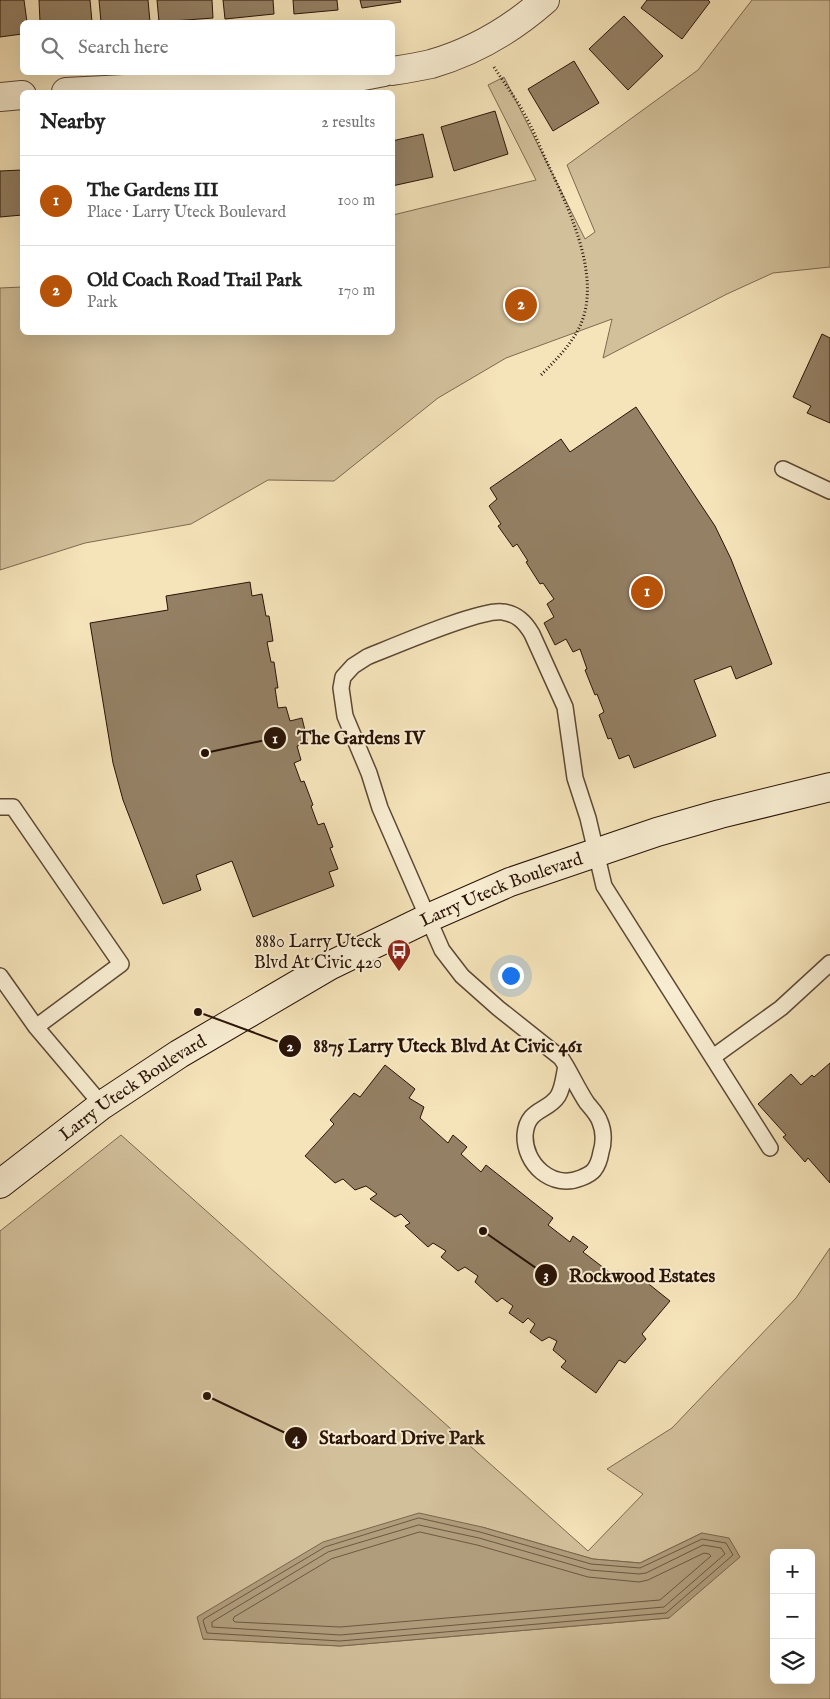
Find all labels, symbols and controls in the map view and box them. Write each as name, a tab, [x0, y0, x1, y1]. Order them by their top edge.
search box	[20, 20, 395, 75]
icon: search	[38, 34, 66, 62]
text: Search here	[78, 36, 169, 60]
text: Nearby	[40, 109, 105, 136]
text: 2 results	[321, 113, 375, 133]
text: The Gardens III	[87, 179, 218, 203]
text: 1	[53, 191, 59, 211]
text: 100 m	[338, 191, 375, 211]
text: Place · Larry Uteck Boulevard	[87, 203, 286, 223]
text: Old Coach Road Trail Park	[87, 269, 302, 293]
text: 2	[52, 281, 60, 301]
text: 170 m	[338, 281, 375, 301]
pin: 2	[505, 286, 537, 324]
text: Park	[87, 293, 117, 313]
pin: 1	[631, 573, 663, 611]
callout: The Gardens IV	[262, 721, 435, 755]
text: The Gardens IV	[296, 727, 426, 751]
text: 1	[272, 729, 278, 748]
street label: Larry Uteck Boulevard	[417, 848, 586, 933]
place label: 8880 Larry Uteck Blvd At Civic 420	[254, 931, 382, 975]
bus stop icon: 8880 Larry Uteck Blvd At Civic 420	[386, 938, 412, 972]
your location	[498, 963, 524, 989]
callout: 8875 Larry Uteck Blvd At Civic 461	[278, 1029, 592, 1063]
street label: Larry Uteck Boulevard	[55, 1030, 211, 1147]
text: 8875 Larry Uteck Blvd At Civic 461	[313, 1035, 583, 1059]
text: 2	[286, 1037, 294, 1056]
callout: Rockwood Estates	[534, 1258, 725, 1292]
text: Rockwood Estates	[569, 1265, 716, 1289]
text: 3	[543, 1266, 549, 1285]
callout: Starboard Drive Park	[284, 1421, 495, 1455]
text: Starboard Drive Park	[319, 1427, 486, 1451]
text: 4	[292, 1429, 300, 1448]
map controls	[770, 1549, 815, 1684]
button: +	[770, 1549, 815, 1594]
button: −	[770, 1594, 815, 1639]
button: layers	[770, 1639, 815, 1684]

